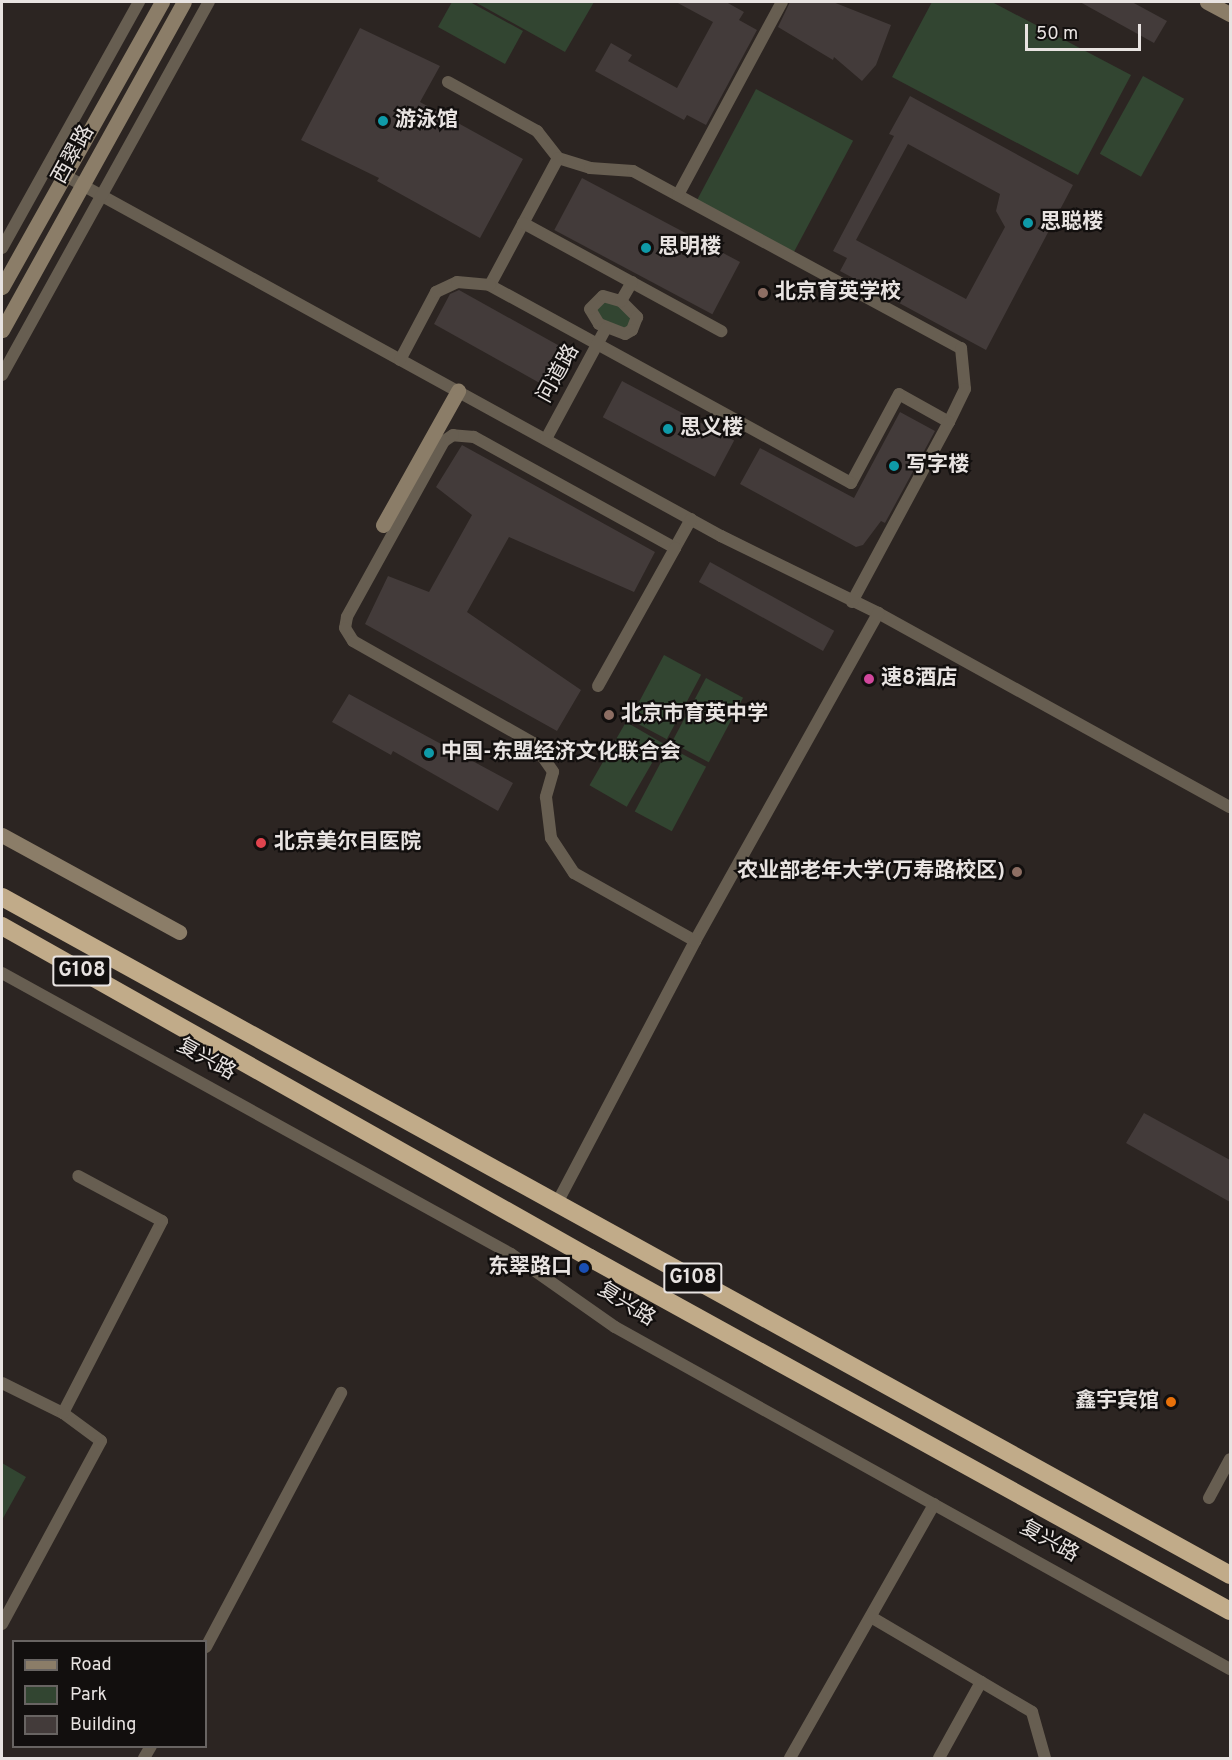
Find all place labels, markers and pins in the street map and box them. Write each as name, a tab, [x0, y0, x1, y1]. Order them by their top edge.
place label: 游泳馆	[395, 108, 458, 134]
marker: 游泳馆	[376, 114, 390, 128]
place label: 思聪楼	[1040, 210, 1103, 236]
marker: 思聪楼	[1021, 216, 1035, 230]
place label: 思明楼	[658, 235, 721, 261]
marker: 思明楼	[639, 241, 653, 255]
place label: 北京育英学校	[775, 280, 901, 306]
marker: 北京育英学校	[756, 286, 770, 300]
place label: 思义楼	[680, 416, 743, 442]
marker: 思义楼	[661, 422, 675, 436]
place label: 写字楼	[906, 453, 969, 479]
marker: 写字楼	[887, 459, 901, 473]
place label: 速8酒店	[881, 666, 957, 692]
marker: 速8酒店	[862, 672, 876, 686]
place label: 北京市育英中学	[621, 702, 768, 728]
marker: 北京市育英中学	[602, 708, 616, 722]
place label: 中国-东盟经济文化联合会	[441, 740, 681, 766]
marker: 中国-东盟经济文化联合会	[422, 746, 436, 760]
place label: 北京美尔目医院	[274, 830, 421, 856]
marker: 北京美尔目医院	[252, 834, 270, 852]
place label: 农业部老年大学(万寿路校区)	[737, 859, 1005, 885]
marker: 农业部老年大学(万寿路校区)	[1010, 865, 1024, 879]
place label: 东翠路口	[488, 1255, 572, 1281]
marker: 东翠路口	[577, 1261, 591, 1275]
place label: 鑫宇宾馆	[1075, 1389, 1159, 1415]
marker: 鑫宇宾馆	[1164, 1395, 1178, 1409]

